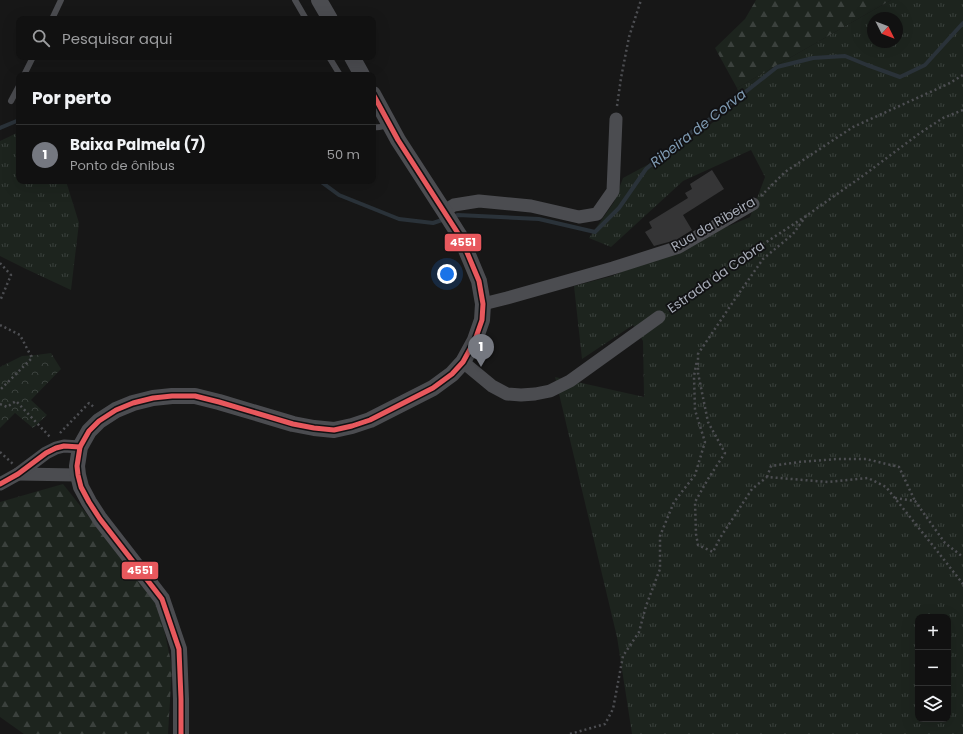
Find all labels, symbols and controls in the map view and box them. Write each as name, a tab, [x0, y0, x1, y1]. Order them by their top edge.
north arrow	[867, 12, 903, 48]
search box	[16, 16, 376, 60]
icon: search	[30, 27, 52, 49]
text: Pesquisar aqui	[62, 28, 172, 49]
water label: Ribeira de Corva	[646, 84, 751, 172]
text: Por perto	[32, 86, 111, 110]
text: Baixa Palmela (7)	[70, 134, 206, 155]
text: 1	[43, 145, 47, 164]
text: 50 m	[327, 145, 360, 164]
text: Ponto de ônibus	[70, 156, 175, 175]
street label: Rua da Ribeira	[667, 192, 759, 256]
line badge: 4551	[444, 233, 482, 252]
text: 4551	[450, 234, 476, 250]
street label: Estrada da Cobra	[664, 236, 768, 318]
your location	[437, 264, 457, 284]
pin: 1	[468, 334, 494, 367]
line badge: 4551	[121, 561, 159, 580]
text: 4551	[127, 562, 153, 578]
map controls	[915, 614, 951, 722]
button: +	[915, 614, 951, 650]
button: −	[915, 650, 951, 686]
button: layers	[915, 686, 951, 722]

